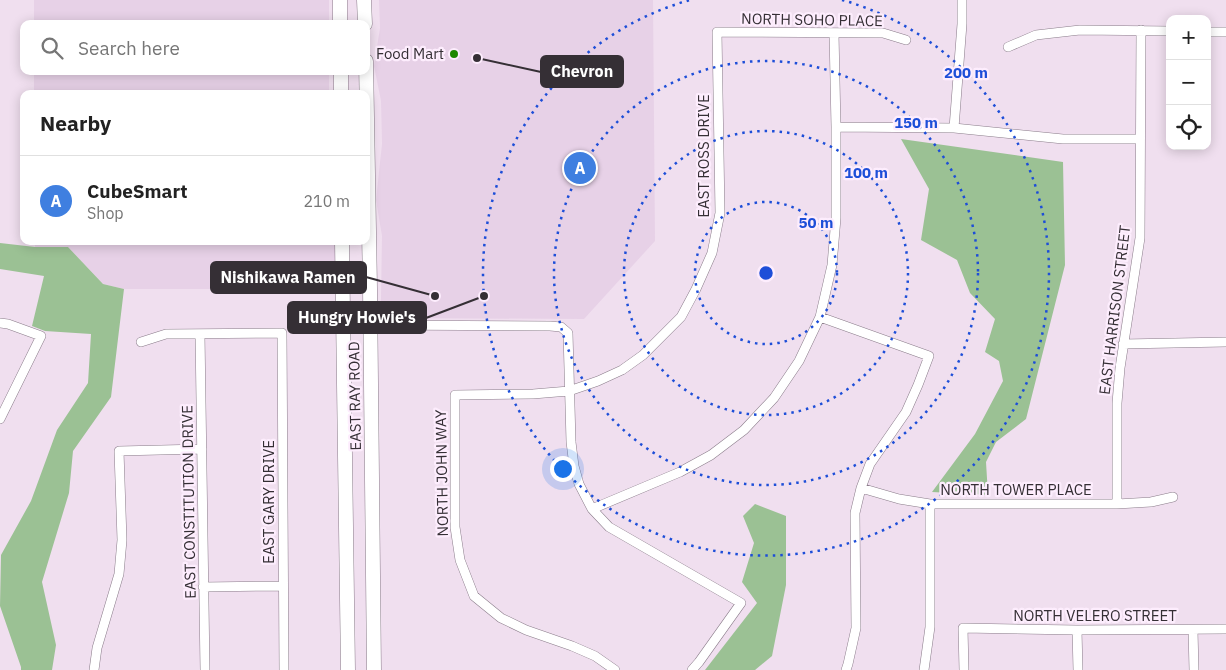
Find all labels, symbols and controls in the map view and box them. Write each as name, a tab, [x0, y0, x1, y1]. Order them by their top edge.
street label: NORTH SOHO PLACE	[741, 9, 883, 30]
map controls	[1166, 15, 1211, 150]
button: +	[1166, 15, 1211, 60]
search box	[20, 20, 370, 75]
icon: search	[38, 34, 66, 62]
text: Search here	[78, 36, 180, 60]
place label: Food Mart	[376, 44, 444, 63]
marker: Food Mart	[448, 48, 460, 60]
callout: Chevron	[541, 56, 623, 87]
button: −	[1166, 60, 1211, 105]
text: Chevron	[551, 61, 613, 81]
text: 200 m	[944, 63, 988, 82]
street label: EAST ROSS DRIVE	[694, 94, 713, 218]
button: locate	[1166, 105, 1211, 150]
text: Nearby	[40, 109, 111, 137]
text: 150 m	[894, 113, 938, 132]
pin: A	[564, 149, 596, 187]
text: 100 m	[844, 163, 888, 182]
text: CubeSmart	[87, 179, 187, 203]
text: A	[51, 191, 61, 211]
text: 210 m	[303, 191, 350, 211]
text: Shop	[87, 203, 124, 223]
text: 50 m	[799, 213, 833, 232]
street label: EAST HARRISON STREET	[1095, 224, 1134, 396]
callout: Nishikawa Ramen	[211, 262, 366, 293]
centre of rings	[757, 264, 775, 282]
text: Nishikawa Ramen	[220, 267, 356, 287]
callout: Hungry Howie's	[288, 302, 426, 333]
text: Hungry Howie's	[298, 307, 416, 327]
street label: EAST RAY ROAD	[344, 341, 365, 451]
street label: EAST CONSTITUTION DRIVE	[177, 405, 200, 599]
street label: NORTH JOHN WAY	[431, 409, 452, 537]
street label: EAST GARY DRIVE	[259, 440, 278, 564]
your location	[550, 456, 576, 482]
street label: NORTH TOWER PLACE	[940, 480, 1092, 499]
street label: NORTH VELERO STREET	[1013, 606, 1177, 625]

